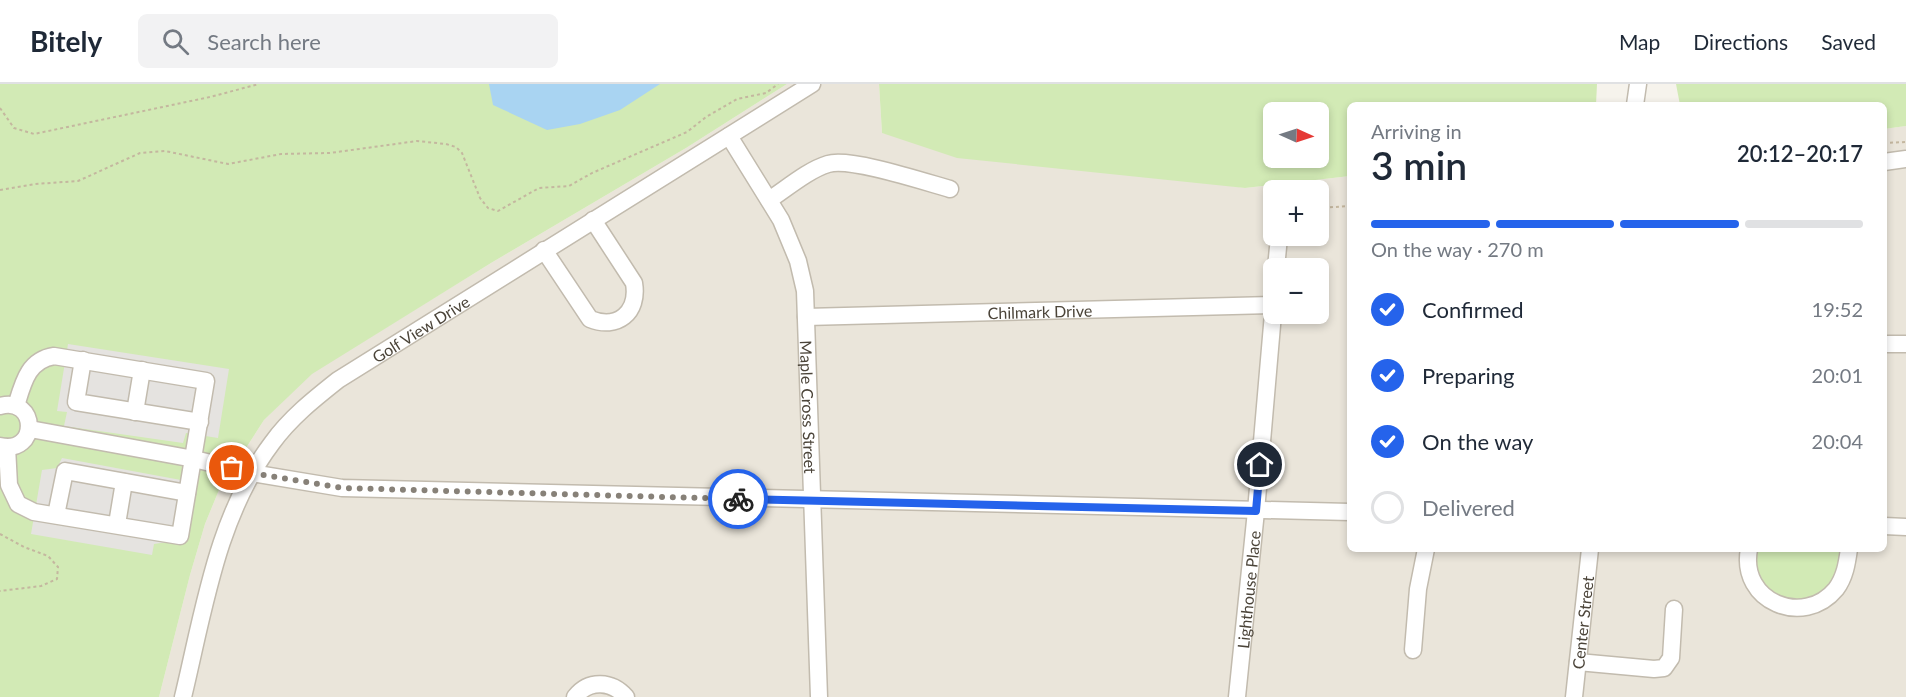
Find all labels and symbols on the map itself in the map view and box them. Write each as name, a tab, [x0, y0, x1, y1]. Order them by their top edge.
north arrow	[1263, 102, 1329, 168]
street label: Golf View Drive	[368, 291, 472, 366]
street label: Chilmark Drive	[987, 300, 1092, 322]
street label: Maple Cross Street	[797, 340, 821, 474]
pin	[1234, 439, 1285, 490]
pin	[206, 442, 257, 493]
courier	[708, 469, 768, 529]
street label: Lighthouse Place	[1232, 530, 1263, 650]
street label: Center Street	[1568, 575, 1597, 670]

